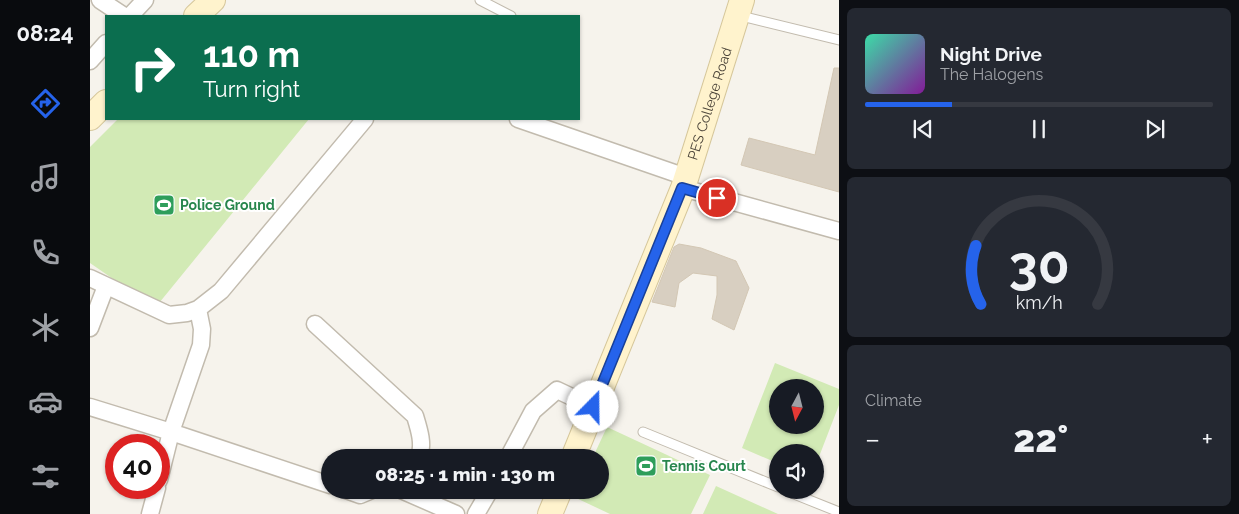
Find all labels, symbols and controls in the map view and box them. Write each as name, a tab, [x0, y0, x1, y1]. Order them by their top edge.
text: 08:24	[16, 20, 74, 46]
text: 110 m	[203, 34, 300, 75]
icon: right	[120, 35, 185, 100]
text: Night Drive	[940, 43, 1042, 65]
street label: PES College Road	[684, 45, 735, 162]
text: The Halogens	[940, 65, 1043, 84]
text: Turn right	[203, 76, 300, 102]
icon: directions	[28, 86, 63, 121]
icon: previous	[909, 115, 937, 143]
icon: pause	[1025, 115, 1053, 143]
icon: next	[1141, 115, 1169, 143]
icon: music	[28, 160, 63, 195]
pin	[696, 177, 738, 219]
icon: arrive	[703, 184, 731, 212]
sports icon: Police Ground	[152, 193, 176, 217]
place label: Police Ground	[180, 197, 275, 213]
text: 30	[1009, 234, 1069, 295]
icon: phone	[28, 235, 63, 270]
text: km/h	[1015, 292, 1063, 313]
icon: climate	[28, 310, 63, 345]
north arrow	[769, 379, 824, 434]
map controls	[769, 379, 824, 499]
position arrow	[566, 380, 618, 432]
icon: car	[28, 384, 63, 419]
text: Climate	[865, 391, 922, 410]
text: 22°	[1013, 416, 1068, 461]
text: −	[865, 423, 880, 456]
text: +	[1201, 423, 1213, 456]
speed limit sign: 40	[105, 434, 170, 499]
button: sound	[769, 444, 824, 499]
sports icon: Tennis Court	[634, 454, 658, 478]
place label: Tennis Court	[662, 458, 747, 474]
icon: filters	[28, 459, 63, 494]
text: 08:25 · 1 min · 130 m	[375, 463, 555, 485]

